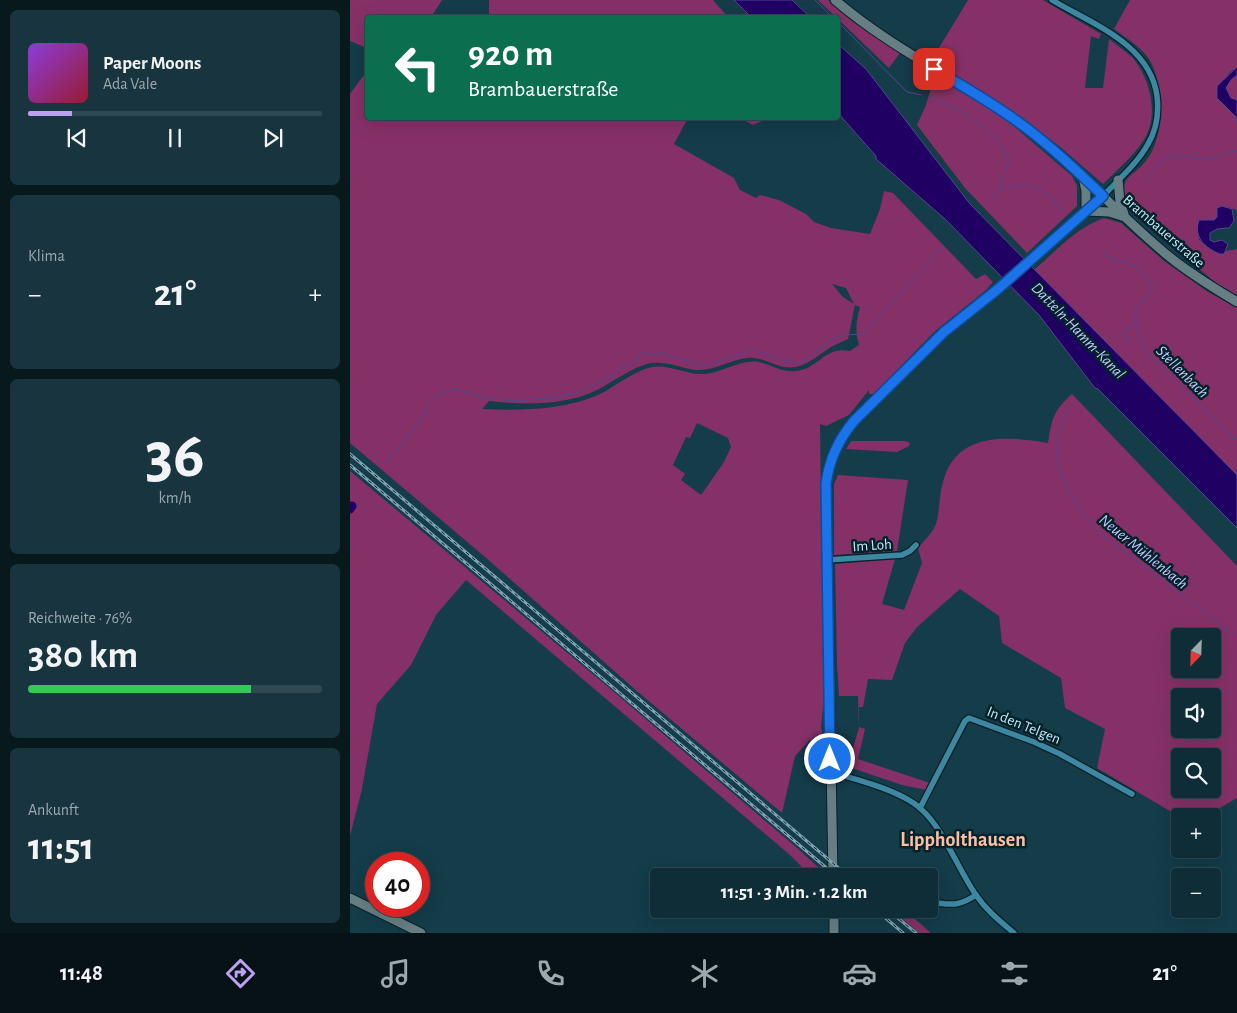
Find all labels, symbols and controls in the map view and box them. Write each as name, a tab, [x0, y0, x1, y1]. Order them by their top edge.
icon: left	[385, 35, 450, 100]
text: 920 m	[468, 37, 553, 72]
pin	[913, 48, 955, 90]
text: Paper Moons	[103, 54, 201, 73]
icon: arrive	[920, 55, 948, 83]
text: Ada Vale	[103, 76, 157, 92]
text: Brambauerstraße	[468, 78, 618, 100]
icon: previous	[63, 124, 91, 152]
icon: pause	[161, 124, 189, 152]
icon: next	[259, 124, 287, 152]
street label: Brambauerstraße	[1120, 192, 1207, 271]
text: Klima	[28, 248, 65, 264]
text: 21°	[154, 275, 196, 313]
water label: Datteln-Hamm-Kanal	[1028, 279, 1128, 382]
text: −	[28, 281, 41, 309]
text: +	[309, 281, 322, 309]
water label: Stellenbach	[1153, 342, 1212, 401]
text: 36	[145, 424, 205, 489]
text: km/h	[158, 490, 192, 506]
water label: Neuer Mühlenbach	[1096, 511, 1191, 592]
street label: Im Loh	[852, 537, 892, 554]
text: Reichweite · 76%	[28, 610, 132, 626]
north arrow	[1171, 628, 1221, 678]
map controls	[1171, 628, 1221, 918]
text: 380 km	[28, 637, 138, 675]
button: sound	[1171, 688, 1221, 738]
street label: In den Telgen	[985, 704, 1063, 747]
position arrow	[803, 732, 855, 784]
button: search	[1171, 748, 1221, 798]
text: Ankunft	[28, 802, 79, 818]
button: +	[1171, 808, 1221, 858]
text: 11:51	[28, 829, 94, 867]
district label: Lippholthausen	[900, 830, 1026, 850]
speed limit sign: 40	[365, 852, 430, 917]
button: −	[1171, 868, 1221, 918]
text: 11:51 · 3 Min. · 1.2 km	[721, 883, 867, 902]
icon: directions	[223, 956, 258, 991]
icon: music	[378, 956, 413, 991]
icon: phone	[533, 956, 568, 991]
icon: climate	[687, 956, 722, 991]
icon: car	[842, 956, 877, 991]
icon: filters	[997, 956, 1032, 991]
text: 11:48	[60, 962, 103, 984]
text: 21°	[1152, 962, 1177, 984]

